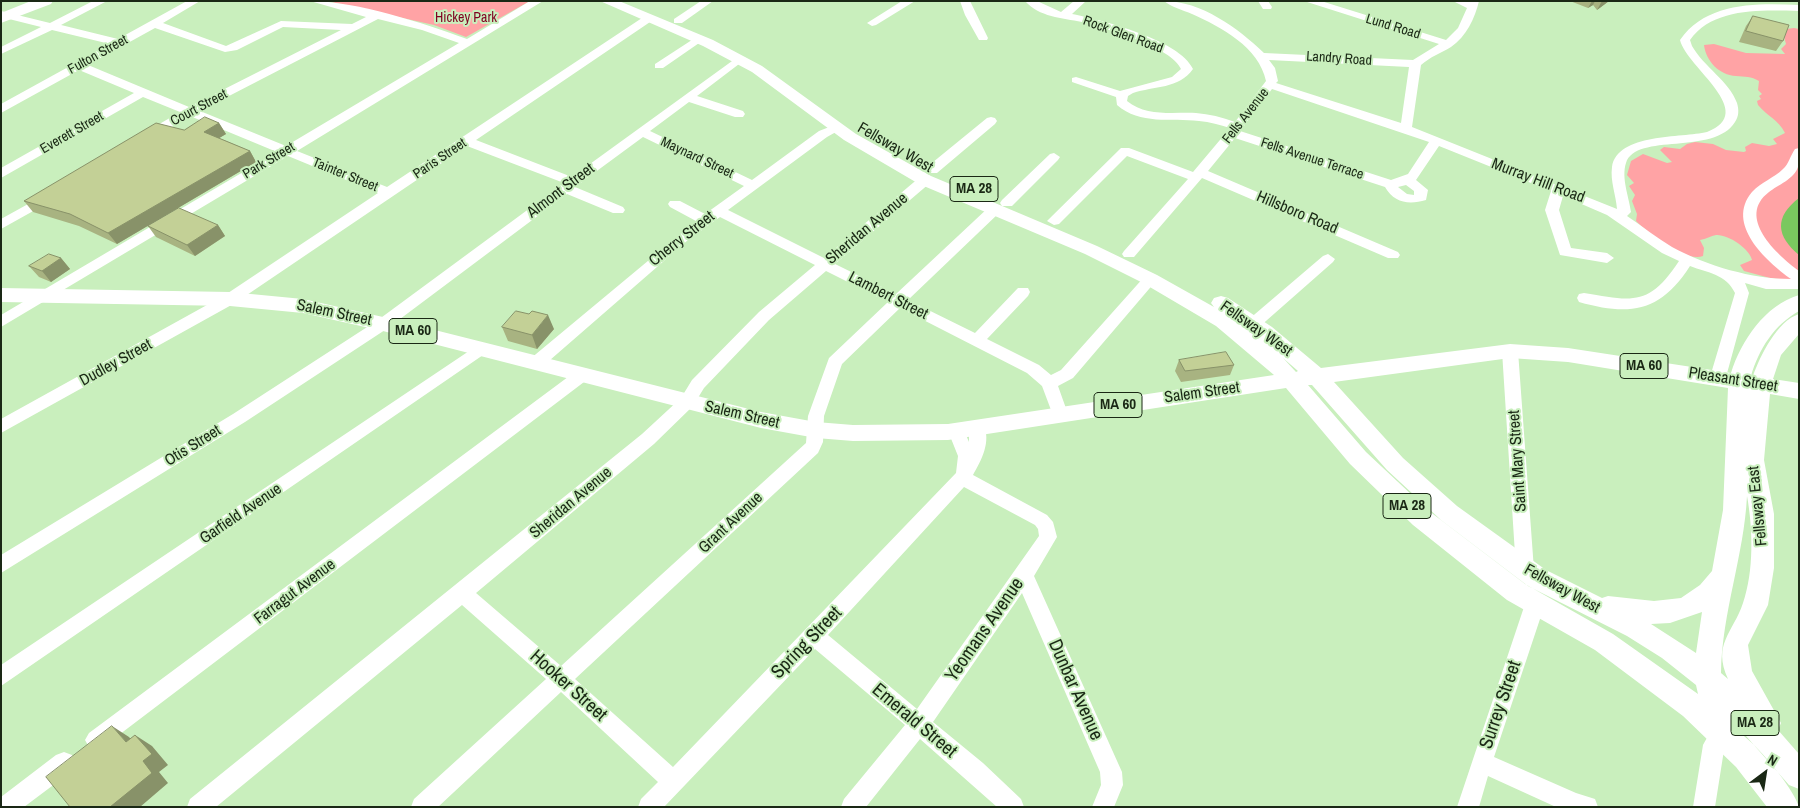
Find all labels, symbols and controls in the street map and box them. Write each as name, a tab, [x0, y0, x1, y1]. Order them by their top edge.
park label: Hickey Park	[435, 10, 497, 26]
street label: Lund Road	[1364, 11, 1422, 43]
street label: Rock Glen Road	[1081, 13, 1165, 57]
street label: Fulton Street	[65, 32, 131, 78]
street label: Landry Road	[1306, 48, 1372, 70]
street label: Fells Avenue	[1219, 85, 1273, 147]
street label: Court Street	[168, 86, 230, 130]
street label: Everett Street	[37, 108, 107, 158]
street label: Fellsway West	[854, 119, 936, 177]
street label: Maynard Street	[658, 134, 736, 182]
street label: Fells Avenue Terrace	[1258, 134, 1366, 184]
street label: Paris Street	[410, 135, 470, 183]
street label: Park Street	[240, 139, 298, 183]
street label: Tainter Street	[310, 154, 380, 196]
street label: Murray Hill Road	[1489, 154, 1587, 208]
street label: Almont Street	[523, 159, 599, 223]
road number: MA 28	[950, 176, 998, 202]
street label: Hillsboro Road	[1253, 187, 1341, 239]
street label: Sheridan Avenue	[822, 189, 912, 269]
street label: Cherry Street	[645, 207, 719, 271]
street label: Lambert Street	[845, 268, 931, 324]
street label: Salem Street	[295, 296, 373, 330]
street label: Fellsway West	[1216, 297, 1296, 361]
road number: MA 60	[389, 318, 437, 344]
street label: Dudley Street	[77, 335, 155, 391]
road number: MA 60	[1620, 354, 1668, 378]
street label: Pleasant Street	[1687, 364, 1779, 396]
street label: Salem Street	[1163, 378, 1241, 408]
road number: MA 60	[1094, 392, 1142, 418]
street label: Salem Street	[703, 397, 781, 433]
street label: Saint Mary Street	[1505, 409, 1531, 513]
street label: Otis Street	[161, 421, 225, 471]
street label: Sheridan Avenue	[526, 463, 616, 543]
street label: Fellsway East	[1744, 465, 1772, 547]
street label: Garfield Avenue	[196, 480, 286, 548]
street label: Grant Avenue	[695, 488, 767, 558]
road number: MA 28	[1383, 494, 1431, 518]
street label: Farragut Avenue	[251, 555, 339, 629]
street label: Fellsway West	[1521, 560, 1603, 618]
street label: Yeomans Avenue	[941, 574, 1029, 686]
street label: Spring Street	[767, 602, 847, 684]
street label: Dunbar Avenue	[1043, 636, 1107, 744]
street label: Hooker Street	[525, 645, 611, 727]
street label: Surrey Street	[1475, 658, 1527, 752]
street label: Emerald Street	[867, 679, 961, 763]
road number: MA 28	[1731, 710, 1779, 736]
north arrow	[1740, 748, 1790, 798]
text: N	[1765, 750, 1781, 770]

